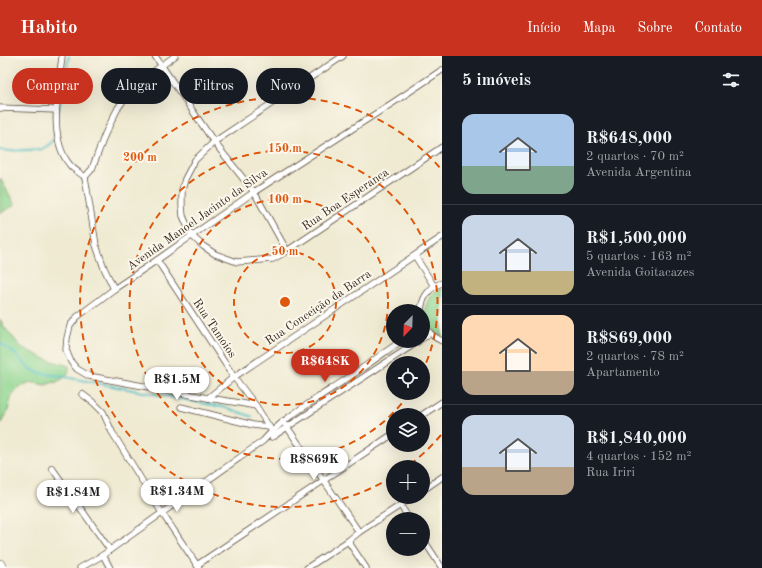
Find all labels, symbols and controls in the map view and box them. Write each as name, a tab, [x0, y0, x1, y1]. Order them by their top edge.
text: Habito	[20, 19, 77, 38]
text: Início	[527, 21, 561, 35]
text: Mapa	[583, 21, 615, 35]
text: Sobre	[637, 21, 672, 35]
text: Contato	[694, 21, 742, 35]
chip: Comprar	[12, 68, 93, 104]
chip: Alugar	[101, 68, 171, 104]
chip: Filtros	[179, 68, 248, 104]
chip: Novo	[256, 68, 315, 104]
icon: filters	[720, 69, 742, 91]
text: 5 imóveis	[462, 72, 531, 89]
icon: home	[494, 130, 542, 178]
text: R$648,000	[586, 130, 672, 147]
text: 150 m	[268, 142, 302, 155]
text: 2 quartos · 70 m²	[586, 150, 684, 163]
text: 200 m	[123, 152, 157, 164]
street label: Rua Boa Esperança	[300, 166, 391, 233]
text: Avenida Argentina	[586, 166, 692, 179]
street label: Avenida Manoel Jacinto da Silva	[125, 167, 270, 273]
text: 100 m	[268, 194, 302, 206]
text: R$1,500,000	[586, 230, 687, 247]
icon: home	[494, 231, 542, 279]
text: 50 m	[272, 245, 299, 258]
text: 5 quartos · 163 m²	[586, 250, 691, 263]
text: Avenida Goitacazes	[586, 266, 694, 279]
street label: Rua Conceição da Barra	[263, 268, 374, 348]
centre of rings	[278, 295, 292, 309]
street label: Rua Tamoios	[190, 297, 238, 360]
north arrow	[386, 304, 430, 348]
map controls	[386, 304, 430, 556]
text: R$869,000	[586, 330, 672, 347]
icon: home	[494, 331, 542, 379]
pin: R$648K	[292, 349, 358, 383]
text: 2 quartos · 78 m²	[586, 350, 684, 363]
text: R$648K	[300, 355, 350, 368]
button: locate	[386, 356, 430, 400]
text: Apartamento	[586, 366, 660, 379]
pin: R$1.5M	[144, 367, 210, 401]
text: R$1.5M	[153, 373, 201, 386]
button: layers	[386, 408, 430, 452]
text: R$1,840,000	[586, 430, 687, 447]
icon: home	[494, 431, 542, 479]
pin: R$869K	[281, 447, 347, 481]
text: 4 quartos · 152 m²	[586, 450, 691, 463]
text: R$869K	[289, 453, 339, 466]
button: +	[386, 460, 430, 504]
text: Rua Iriri	[586, 466, 635, 479]
pin: R$1.34M	[140, 479, 214, 513]
pin: R$1.84M	[36, 480, 110, 514]
text: R$1.34M	[150, 485, 204, 498]
text: R$1.84M	[46, 486, 100, 499]
button: −	[386, 512, 430, 556]

